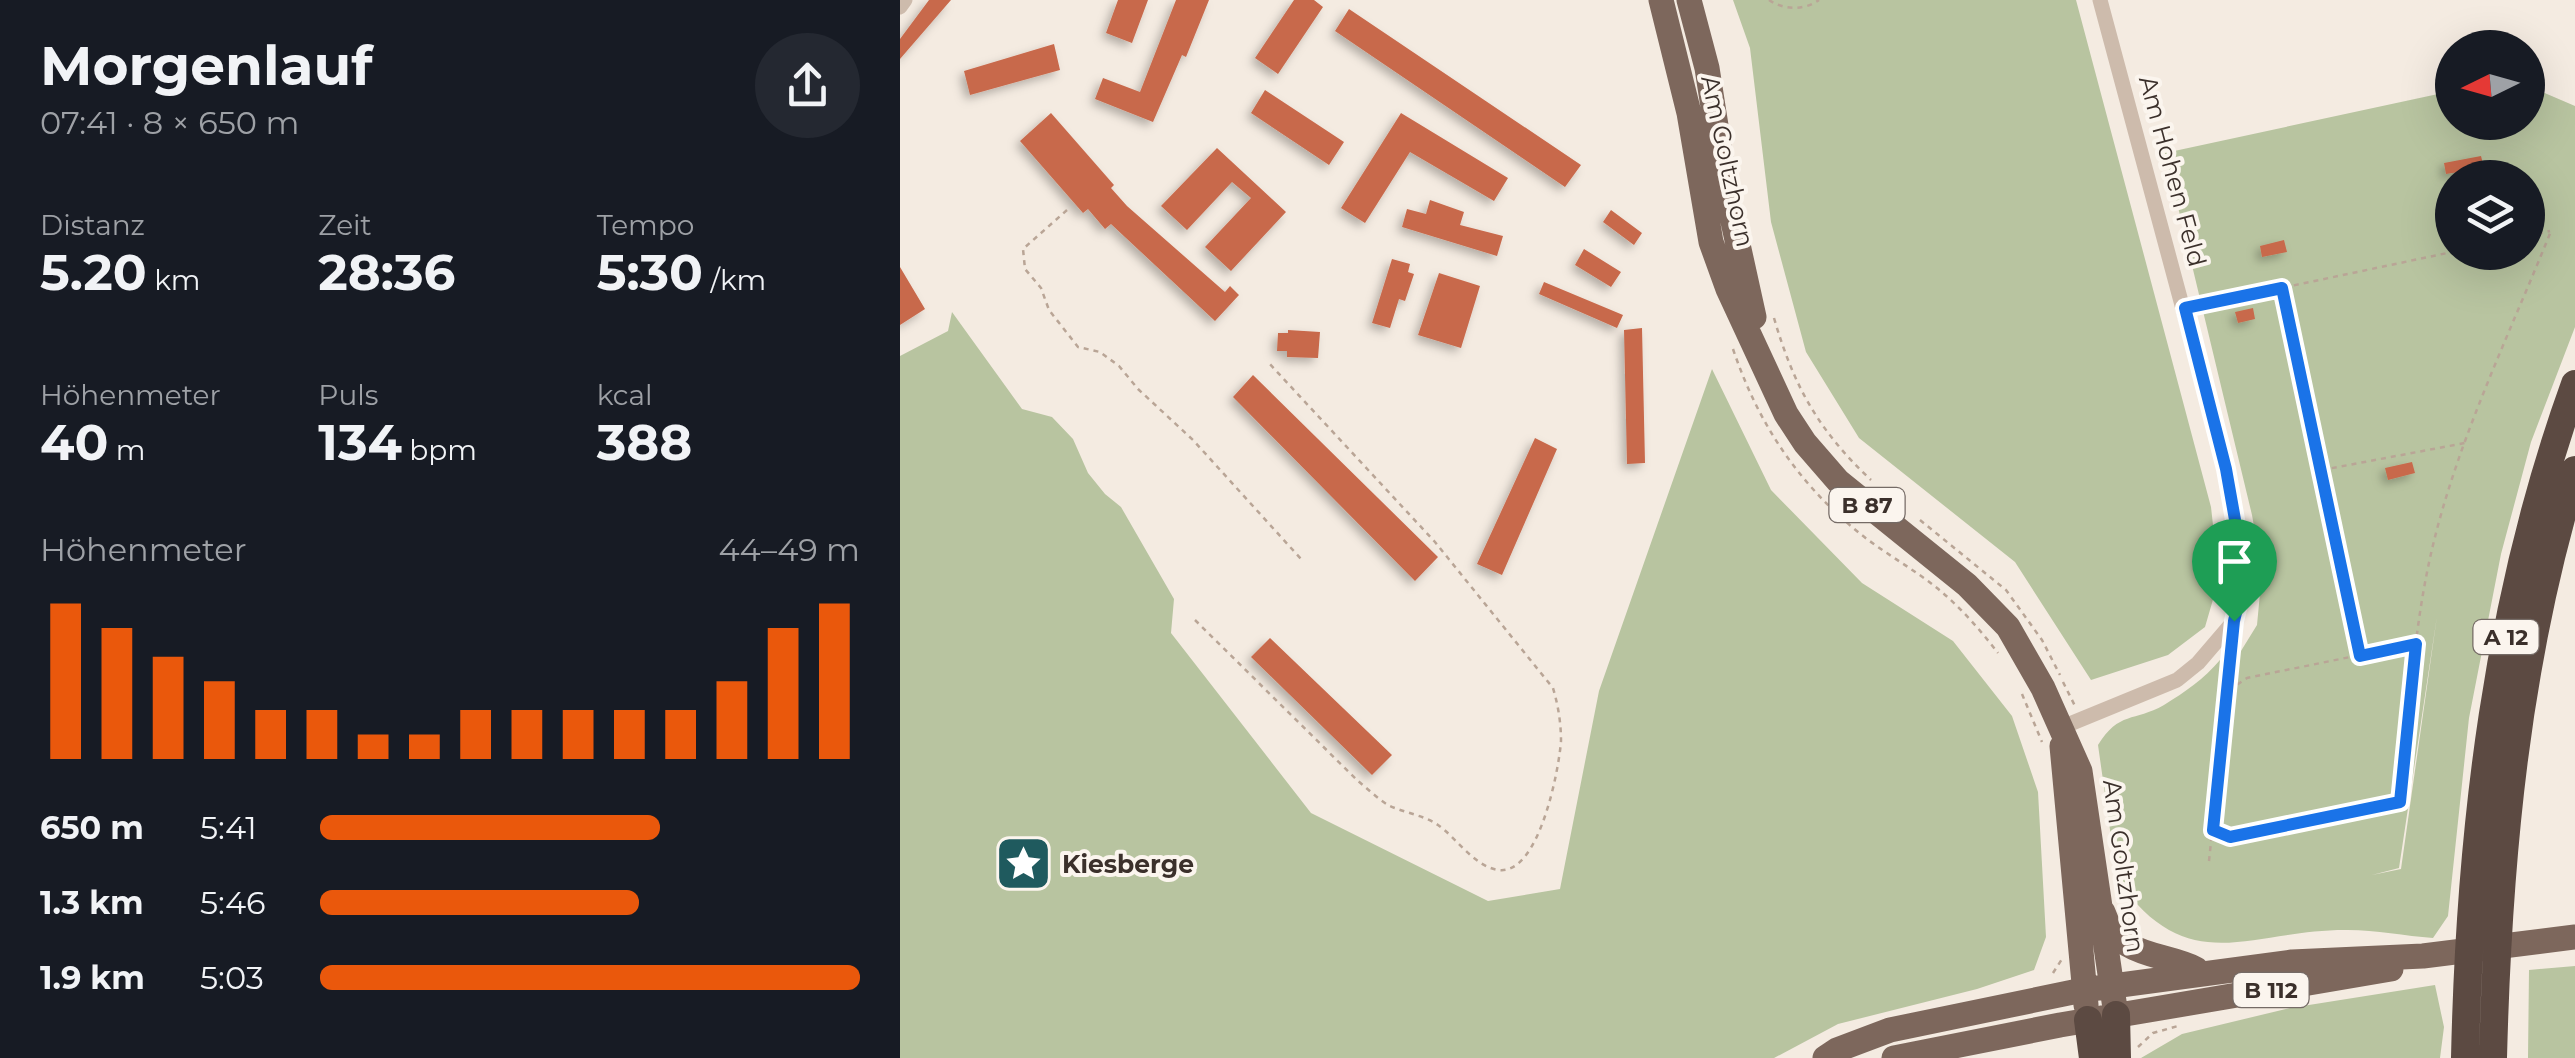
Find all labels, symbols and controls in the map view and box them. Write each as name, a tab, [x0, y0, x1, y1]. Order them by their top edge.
north arrow	[2435, 30, 2545, 140]
map controls	[2435, 30, 2545, 270]
text: Morgenlauf	[40, 32, 373, 99]
button: share	[755, 33, 860, 138]
street label: Am Goltzhorn	[1695, 72, 1761, 250]
street label: Am Hohen Feld	[2133, 72, 2213, 270]
text: 07:41 · 8 × 650 m	[40, 103, 299, 142]
button: layers	[2435, 160, 2545, 270]
text: Distanz	[40, 208, 145, 242]
text: Zeit	[318, 208, 372, 242]
text: Tempo	[597, 208, 694, 242]
text: 5.20	[40, 242, 147, 303]
text: 28:36	[318, 242, 455, 303]
text: 5:30	[597, 242, 703, 303]
text: km	[147, 263, 200, 297]
text: /km	[703, 263, 766, 297]
text: Höhenmeter	[40, 378, 221, 412]
text: Puls	[318, 378, 378, 412]
text: kcal	[597, 378, 653, 412]
text: 40	[40, 412, 108, 473]
text: 134	[318, 412, 402, 473]
text: 388	[597, 412, 692, 473]
text: m	[108, 433, 145, 467]
text: bpm	[402, 433, 477, 467]
road number: B 87	[1830, 488, 1904, 522]
pin	[2192, 519, 2277, 622]
text: Höhenmeter	[40, 530, 247, 569]
text: 44–49 m	[718, 530, 860, 569]
icon: arrive	[2207, 534, 2262, 589]
road number: A 12	[2474, 620, 2538, 654]
street label: Am Goltzhorn	[2097, 777, 2151, 955]
text: 650 m	[40, 808, 144, 847]
text: 5:41	[200, 808, 257, 847]
place icon: Kiesberge	[993, 834, 1053, 894]
place label: Kiesberge	[1062, 849, 1194, 879]
text: 1.3 km	[40, 883, 144, 922]
text: 5:46	[200, 883, 266, 922]
text: 1.9 km	[40, 958, 145, 997]
text: 5:03	[200, 958, 264, 997]
road number: B 112	[2234, 973, 2308, 1007]

